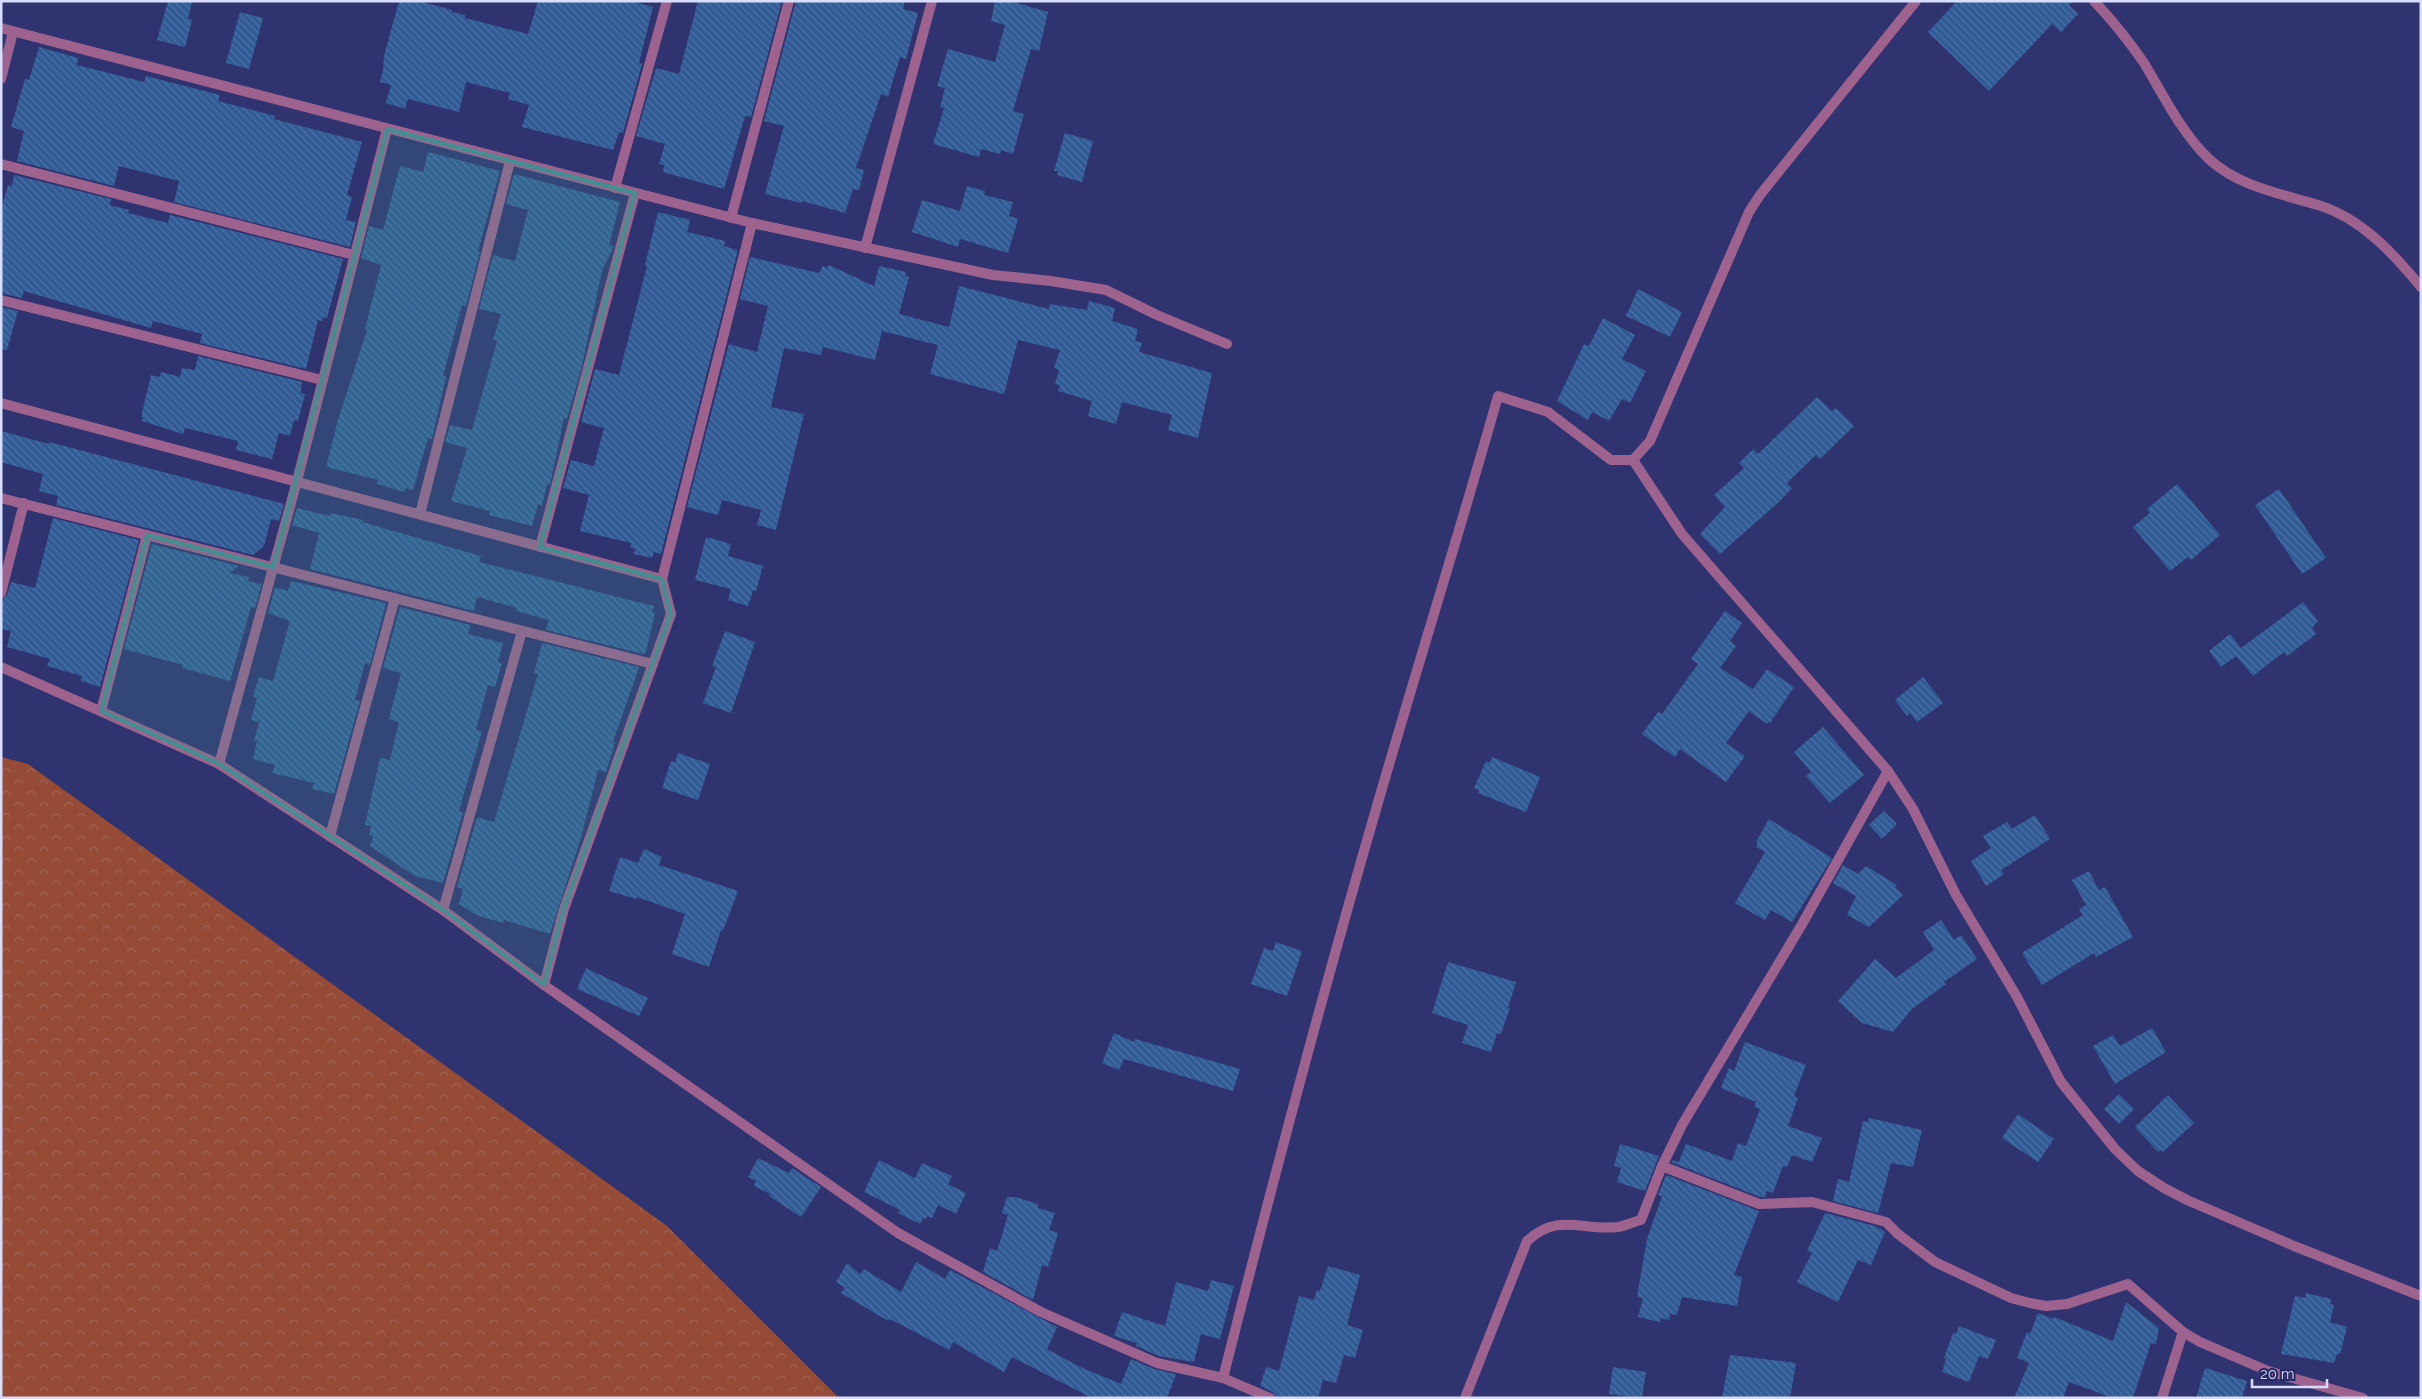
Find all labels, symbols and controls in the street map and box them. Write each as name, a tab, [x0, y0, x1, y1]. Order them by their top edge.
scale bar	[2252, 1356, 2327, 1388]
text: 20 m	[2260, 1365, 2295, 1383]

